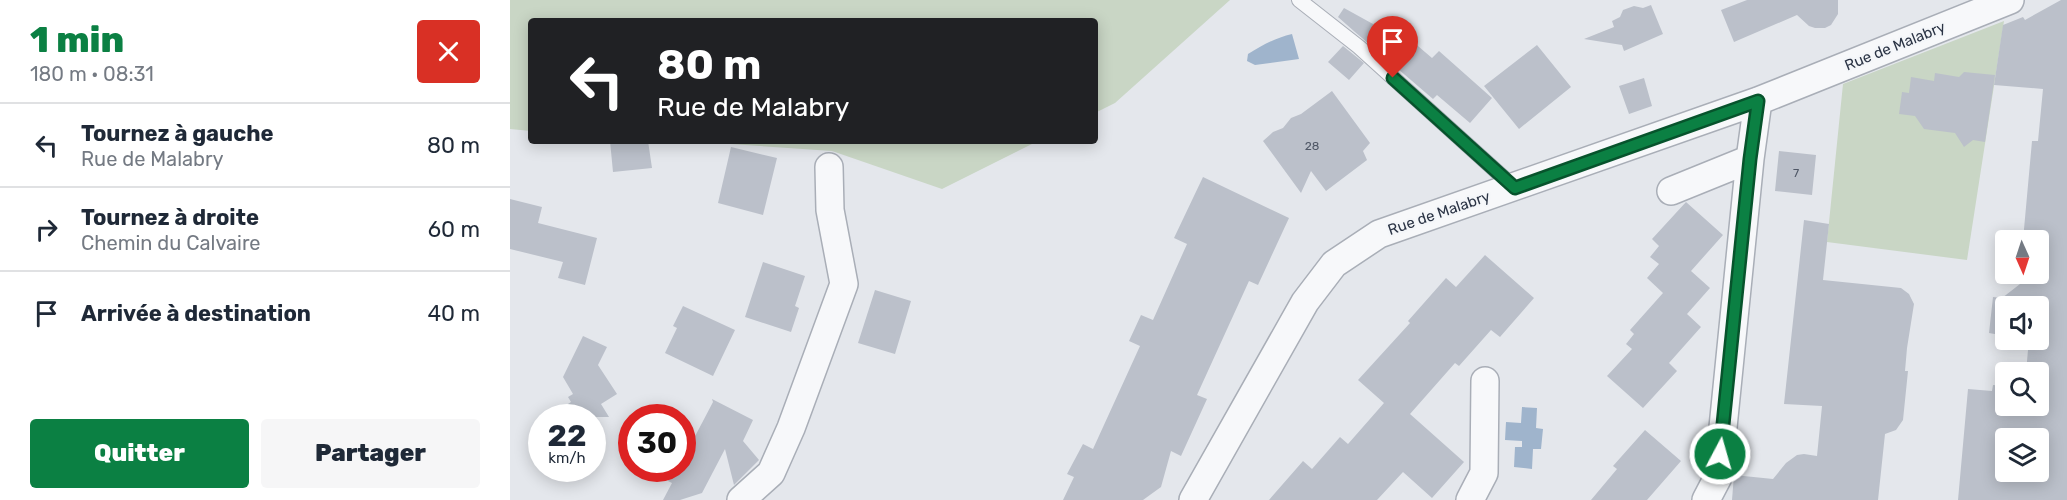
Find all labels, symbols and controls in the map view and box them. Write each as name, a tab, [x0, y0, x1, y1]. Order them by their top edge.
pin	[1367, 16, 1418, 78]
text: 1 min	[30, 18, 124, 61]
street label: Rue de Malabry	[1842, 18, 1948, 74]
button: close	[417, 20, 480, 83]
icon: arrive	[1376, 25, 1409, 58]
text: 80 m	[657, 40, 761, 90]
icon: left	[558, 42, 636, 120]
text: 180 m · 08:31	[30, 62, 154, 86]
text: Rue de Malabry	[657, 91, 850, 123]
text: Tournez à gauche	[81, 120, 274, 147]
icon: left	[30, 129, 63, 162]
text: 80 m	[427, 132, 480, 159]
house number: 28	[1305, 139, 1319, 153]
text: Rue de Malabry	[81, 147, 224, 171]
house number: 7	[1793, 166, 1799, 180]
street label: Rue de Malabry	[1386, 187, 1492, 239]
text: Tournez à droite	[81, 204, 259, 231]
icon: right	[30, 213, 63, 246]
text: 60 m	[428, 216, 480, 243]
north arrow	[1995, 230, 2049, 284]
map controls	[1995, 230, 2049, 482]
text: Chemin du Calvaire	[81, 231, 261, 255]
button: sound	[1995, 296, 2049, 350]
icon: arrive	[30, 297, 63, 330]
text: Arrivée à destination	[81, 300, 311, 327]
text: 40 m	[427, 300, 480, 327]
button: search	[1995, 362, 2049, 416]
speed limit sign: 30	[618, 404, 696, 482]
text: 22	[548, 418, 587, 454]
button: Quitter	[30, 419, 249, 488]
button: Partager	[261, 419, 480, 488]
position arrow	[1688, 422, 1752, 486]
button: layers	[1995, 428, 2049, 482]
text: km/h	[548, 449, 586, 467]

